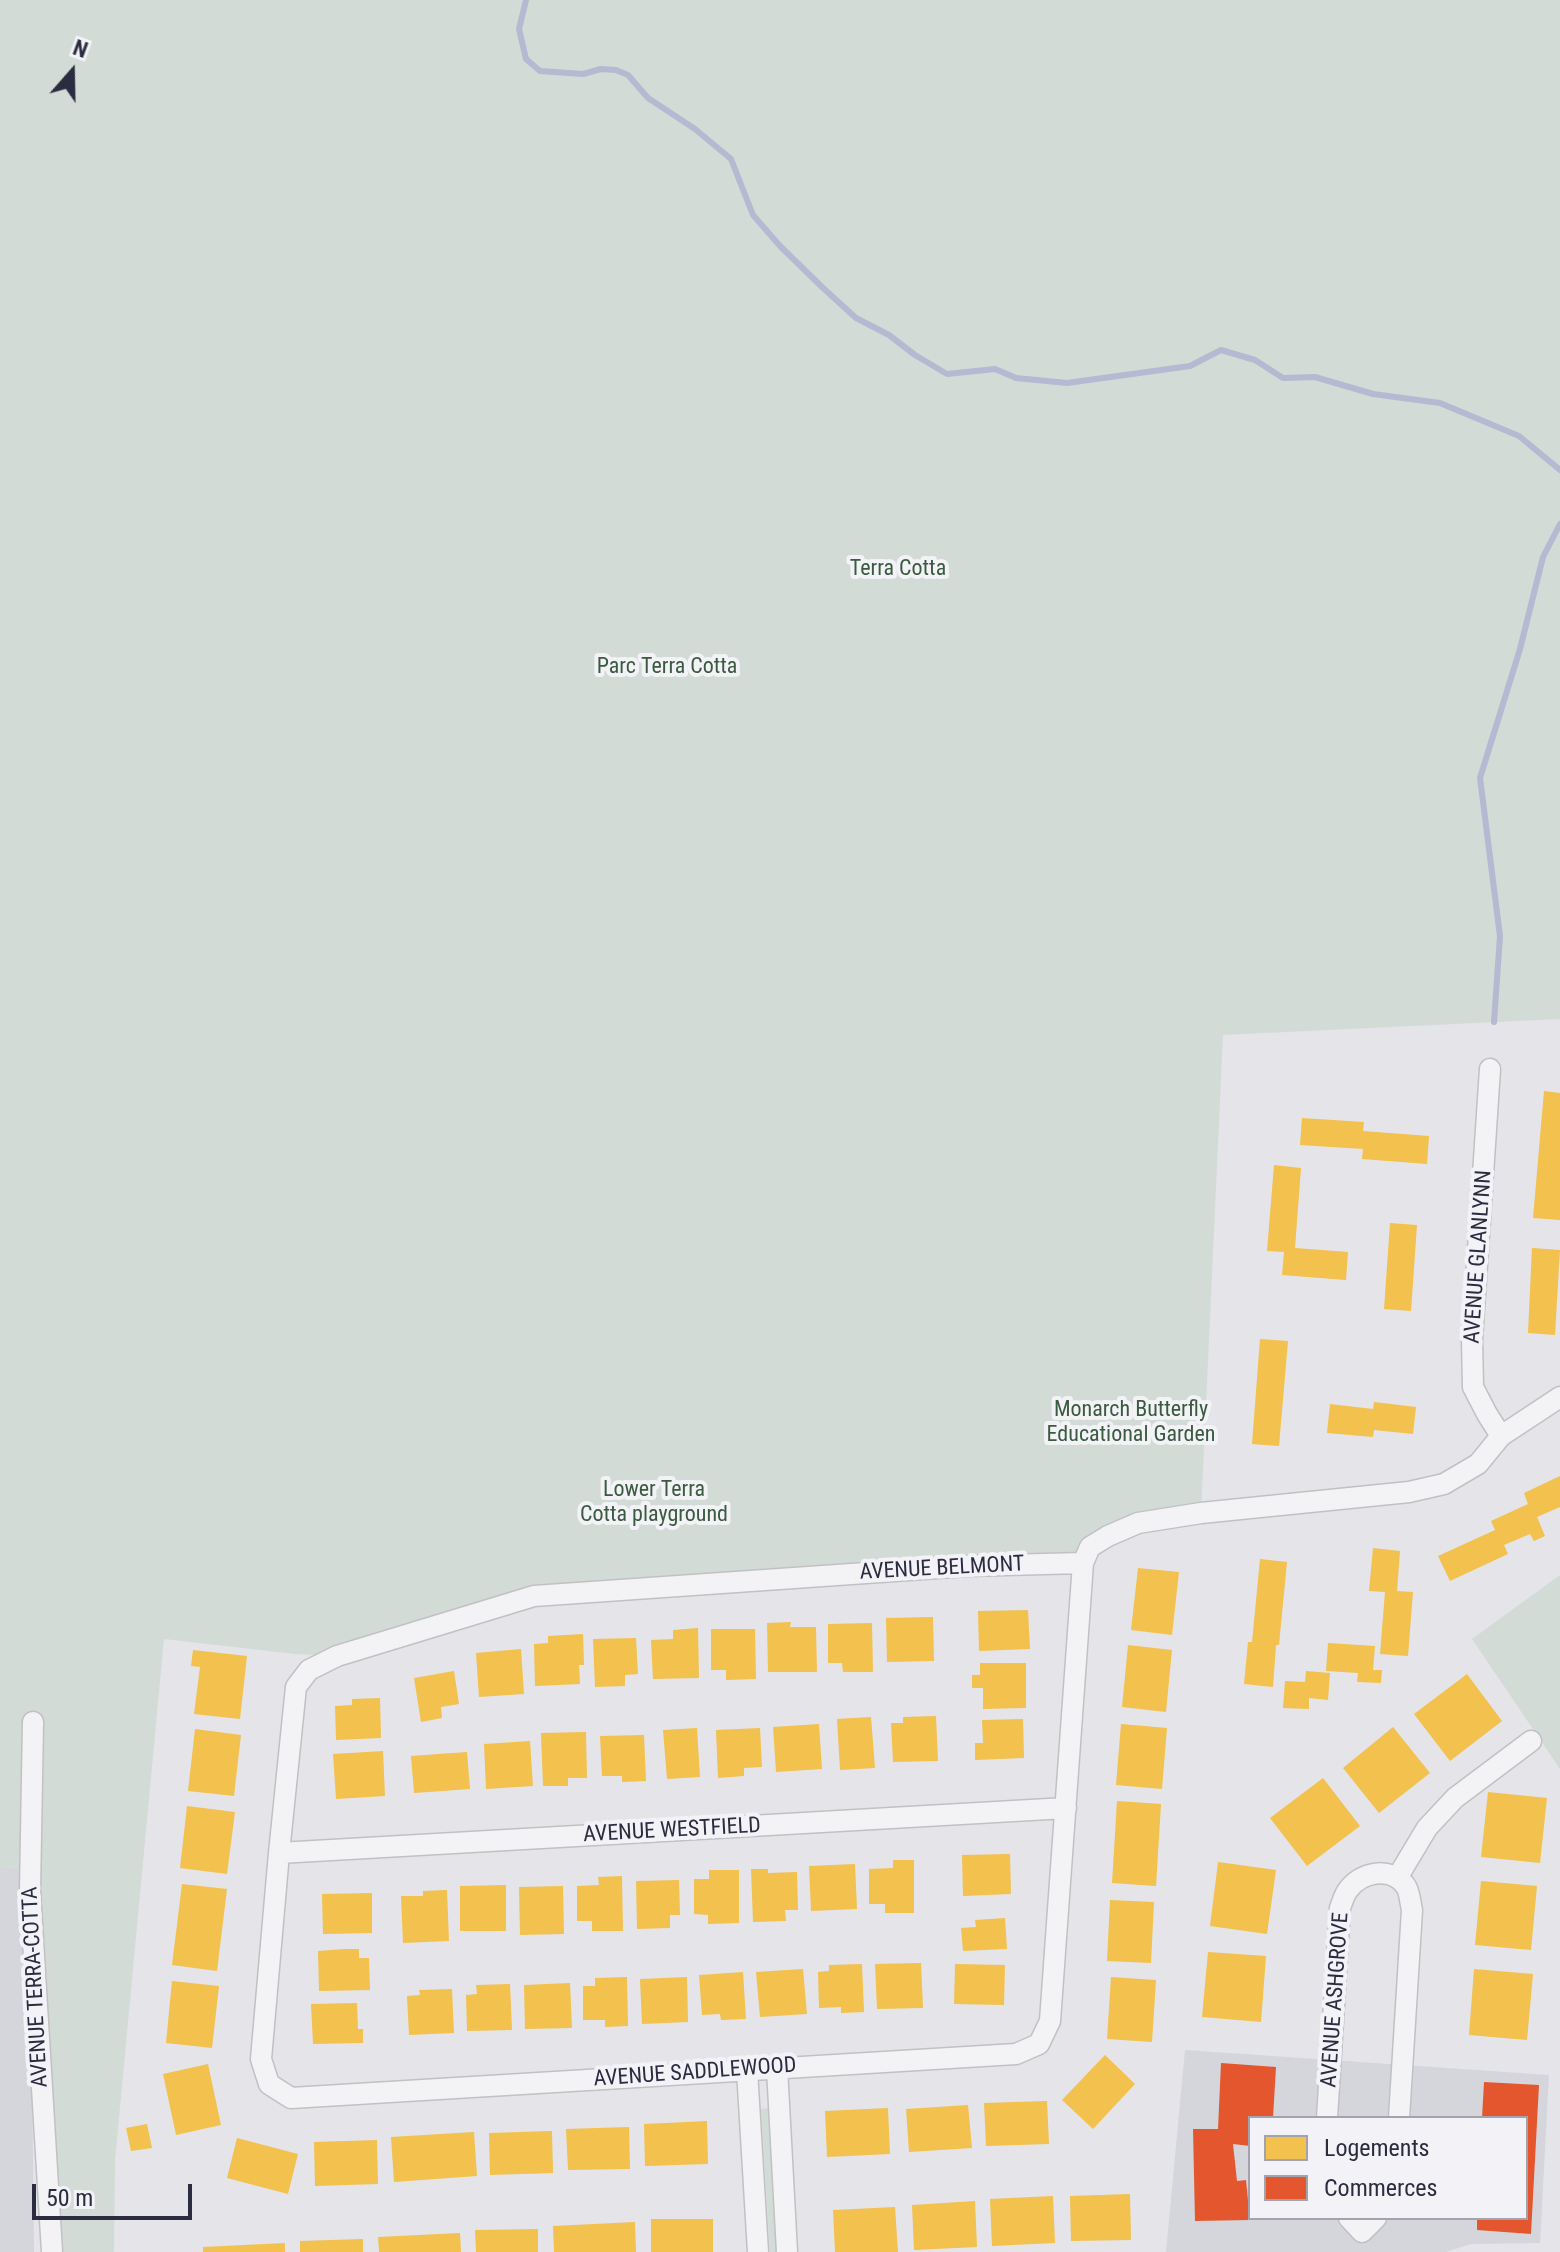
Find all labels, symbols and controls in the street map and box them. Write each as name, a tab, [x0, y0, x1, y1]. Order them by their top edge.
north arrow	[32, 32, 112, 112]
text: N	[70, 35, 91, 63]
park label: Terra Cotta	[850, 556, 946, 582]
park label: Parc Terra Cotta	[597, 654, 737, 680]
street label: AVENUE GLANLYNN	[1460, 1169, 1498, 1345]
park label: Monarch Butterfly Educational Garden	[1047, 1397, 1215, 1448]
park label: Lower Terra Cotta playground	[580, 1477, 728, 1528]
street label: AVENUE BELMONT	[859, 1552, 1025, 1586]
street label: AVENUE WESTFIELD	[583, 1813, 761, 1849]
street label: AVENUE TERRA-COTTA	[18, 1886, 54, 2088]
street label: AVENUE ASHGROVE	[1317, 1911, 1355, 2089]
street label: AVENUE SADDLEWOOD	[593, 2053, 797, 2093]
legend	[1248, 2116, 1528, 2220]
text: Logements	[1324, 2134, 1430, 2162]
scale bar	[36, 2168, 196, 2218]
text: Commerces	[1324, 2174, 1437, 2202]
text: 50 m	[46, 2184, 93, 2212]

